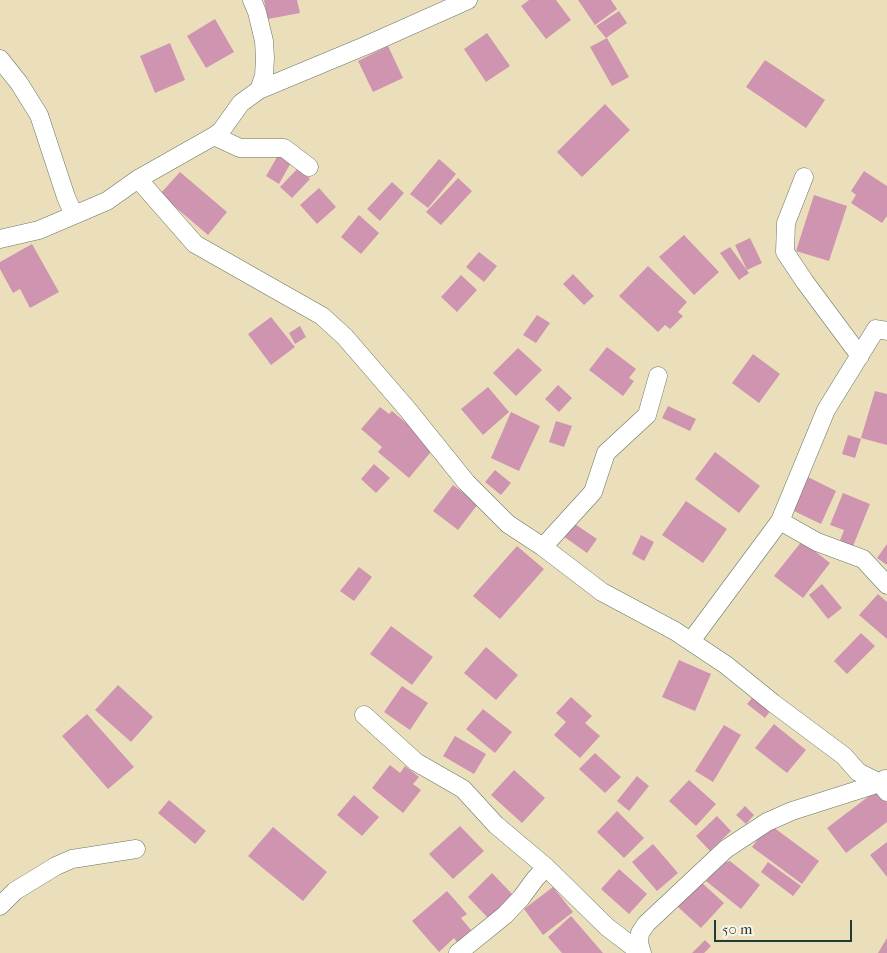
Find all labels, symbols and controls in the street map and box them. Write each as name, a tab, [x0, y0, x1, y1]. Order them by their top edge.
scale bar	[717, 910, 854, 942]
text: 50 m	[722, 920, 752, 938]

